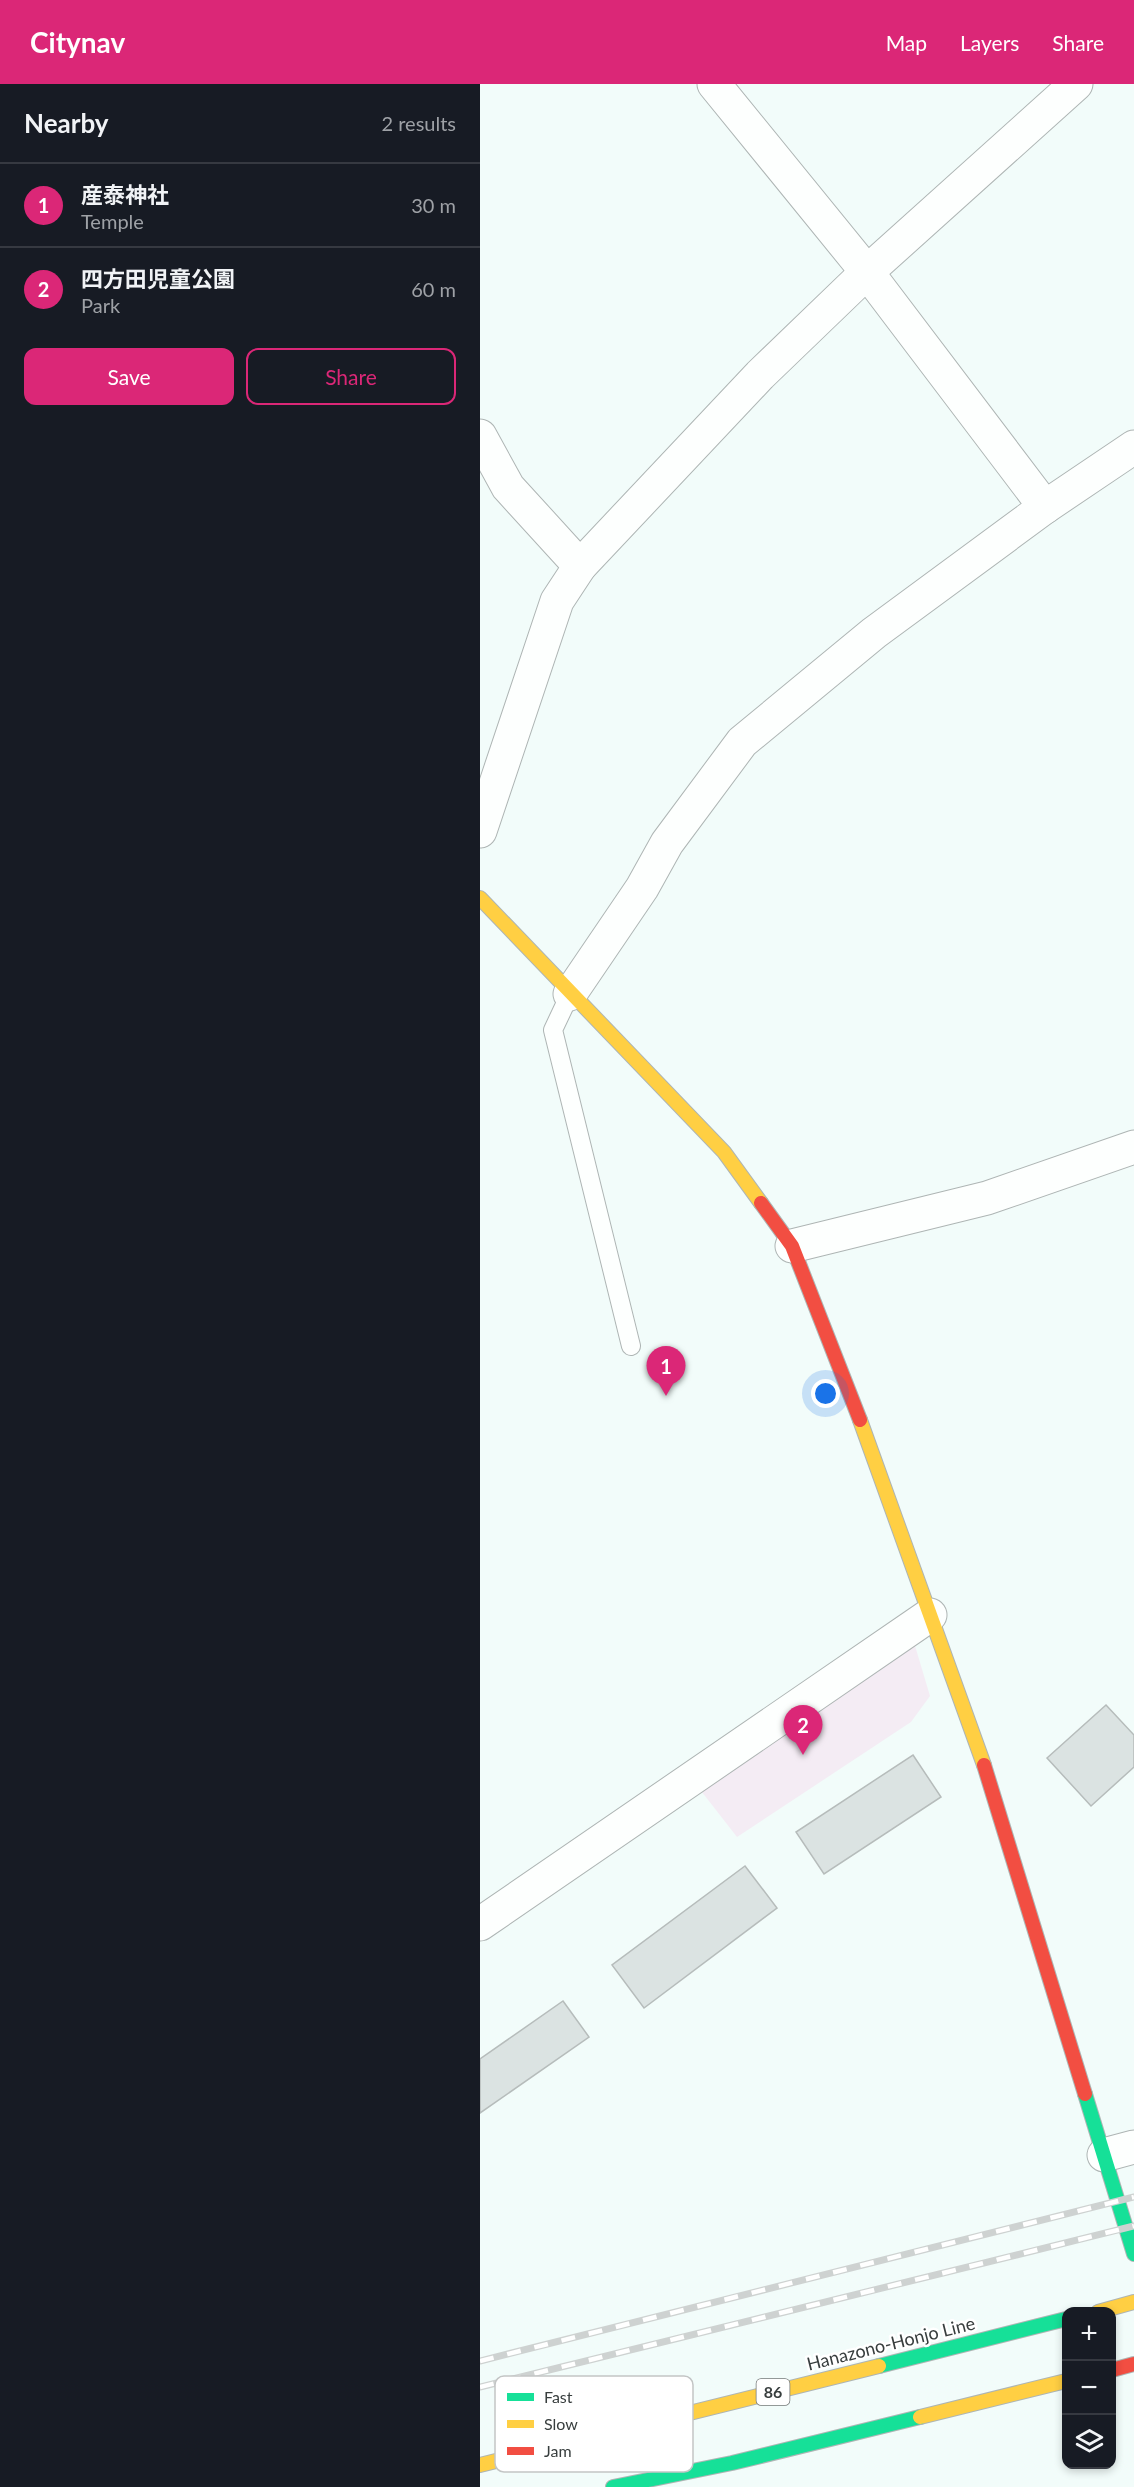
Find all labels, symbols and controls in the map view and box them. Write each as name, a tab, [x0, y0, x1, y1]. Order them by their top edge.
text: Citynav	[30, 25, 125, 59]
text: Map	[886, 30, 927, 55]
text: Layers	[960, 30, 1019, 55]
text: Share	[1052, 30, 1104, 55]
text: Nearby	[24, 107, 109, 139]
text: 2 results	[381, 111, 456, 135]
text: 産泰神社	[81, 181, 169, 208]
text: 1	[38, 193, 49, 217]
text: 30 m	[411, 193, 456, 217]
text: Temple	[81, 209, 144, 233]
text: 四方田児童公園	[81, 265, 235, 292]
text: 2	[38, 277, 49, 301]
text: 60 m	[411, 277, 456, 301]
text: Park	[81, 293, 120, 317]
button: Save	[24, 348, 234, 405]
button: Share	[246, 348, 456, 405]
pin: 1	[646, 1346, 686, 1396]
your location	[811, 1379, 840, 1408]
pin: 2	[784, 1706, 822, 1755]
map controls	[1062, 2307, 1116, 2469]
button: +	[1062, 2307, 1116, 2361]
street label: Hanazono-Honjo Line	[804, 2311, 977, 2375]
button: −	[1062, 2361, 1116, 2415]
legend	[495, 2376, 693, 2472]
road number: 86	[756, 2379, 790, 2405]
text: Fast	[544, 2387, 573, 2406]
text: Slow	[544, 2414, 578, 2433]
button: layers	[1062, 2415, 1116, 2469]
text: Jam	[544, 2441, 572, 2460]

